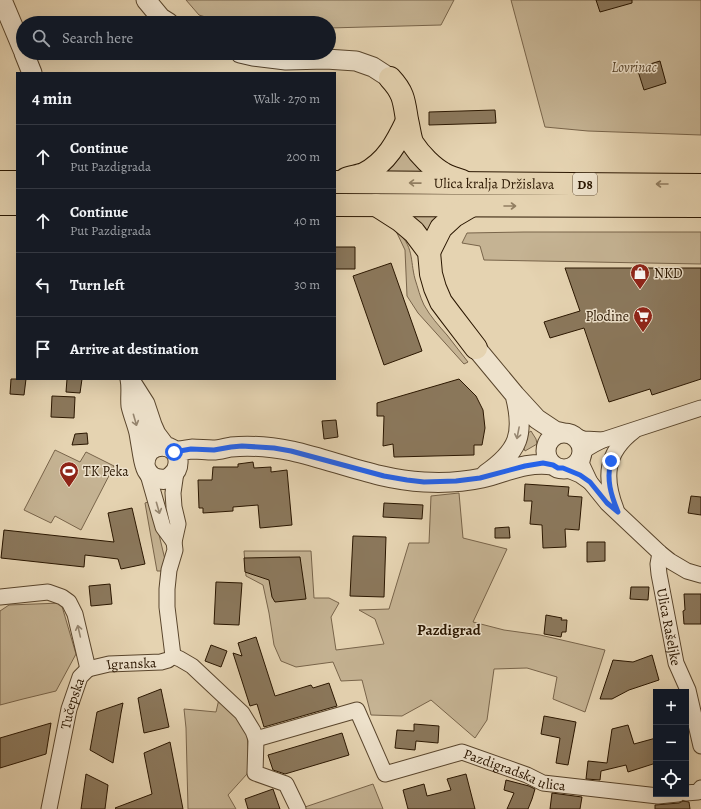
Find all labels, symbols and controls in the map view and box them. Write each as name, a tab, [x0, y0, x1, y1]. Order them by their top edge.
search box	[16, 16, 336, 60]
icon: search	[30, 27, 52, 49]
text: Search here	[62, 28, 133, 48]
park label: Lovrinac	[612, 58, 657, 77]
text: 4 min	[32, 87, 72, 110]
text: Walk · 270 m	[254, 90, 320, 107]
text: Continue	[70, 138, 128, 158]
icon: ahead	[32, 146, 54, 168]
text: 200 m	[287, 148, 320, 165]
text: Put Pazdigrada	[70, 158, 151, 175]
street label: Ulica kralja Držislava	[434, 173, 555, 193]
road number: D8	[573, 173, 597, 195]
one-way arrow	[409, 179, 422, 187]
one-way arrow	[656, 180, 669, 188]
text: Continue	[70, 202, 128, 222]
one-way arrow	[503, 202, 516, 210]
icon: ahead	[32, 210, 54, 232]
text: 40 m	[294, 212, 320, 229]
text: Put Pazdigrada	[70, 222, 151, 239]
shop icon: NKD	[629, 262, 651, 290]
place label: NKD	[654, 264, 683, 283]
icon: left	[32, 274, 54, 296]
text: Turn left	[70, 275, 125, 295]
text: 30 m	[294, 276, 320, 293]
supermarket icon: Plodine	[632, 305, 654, 333]
place label: Plodine	[585, 307, 629, 326]
icon: arrive	[32, 338, 54, 360]
text: Arrive at destination	[70, 339, 199, 359]
one-way arrow	[132, 413, 139, 426]
one-way arrow	[514, 427, 522, 440]
route start	[165, 443, 183, 461]
route end	[602, 452, 620, 470]
sports icon: TK Peka	[58, 460, 80, 488]
place label: TK Peka	[83, 462, 129, 481]
one-way arrow	[155, 501, 162, 514]
street label: Ulica Rašeljke	[652, 586, 686, 667]
district label: Pazdigrad	[417, 620, 482, 640]
one-way arrow	[74, 625, 82, 638]
street label: Igranska	[104, 653, 157, 674]
street label: Tučepska	[56, 675, 89, 731]
map controls	[653, 689, 689, 797]
button: +	[653, 689, 689, 725]
button: −	[653, 725, 689, 761]
street label: Pazdigradska ulica	[461, 744, 567, 795]
button: locate	[653, 761, 689, 797]

